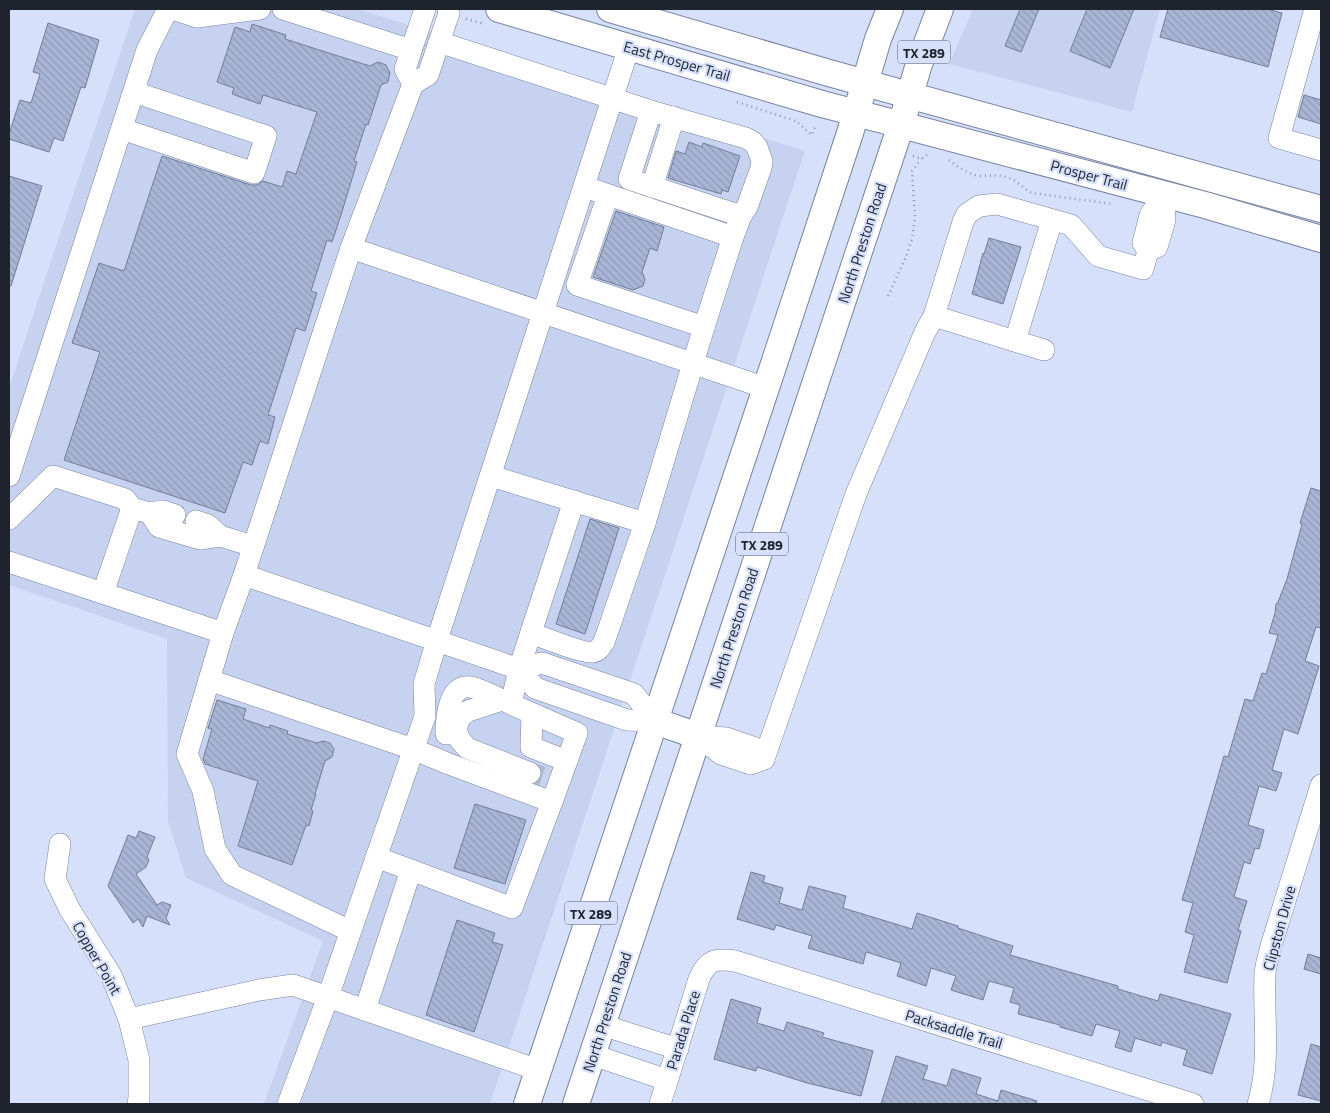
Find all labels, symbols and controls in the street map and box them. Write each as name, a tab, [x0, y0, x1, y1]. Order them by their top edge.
street label: East Prosper Trail	[621, 35, 733, 87]
road number: TX 289	[898, 41, 950, 64]
street label: Prosper Trail	[1048, 154, 1130, 196]
street label: North Preston Road	[832, 180, 892, 306]
road number: TX 289	[736, 532, 788, 556]
street label: North Preston Road	[704, 565, 764, 691]
street label: Clipston Drive	[1257, 883, 1301, 973]
road number: TX 289	[565, 901, 617, 924]
street label: Copper Point	[67, 917, 128, 1000]
street label: North Preston Road	[577, 949, 637, 1075]
street label: Parada Place	[660, 988, 706, 1072]
street label: Packsaddle Trail	[902, 1003, 1006, 1055]

